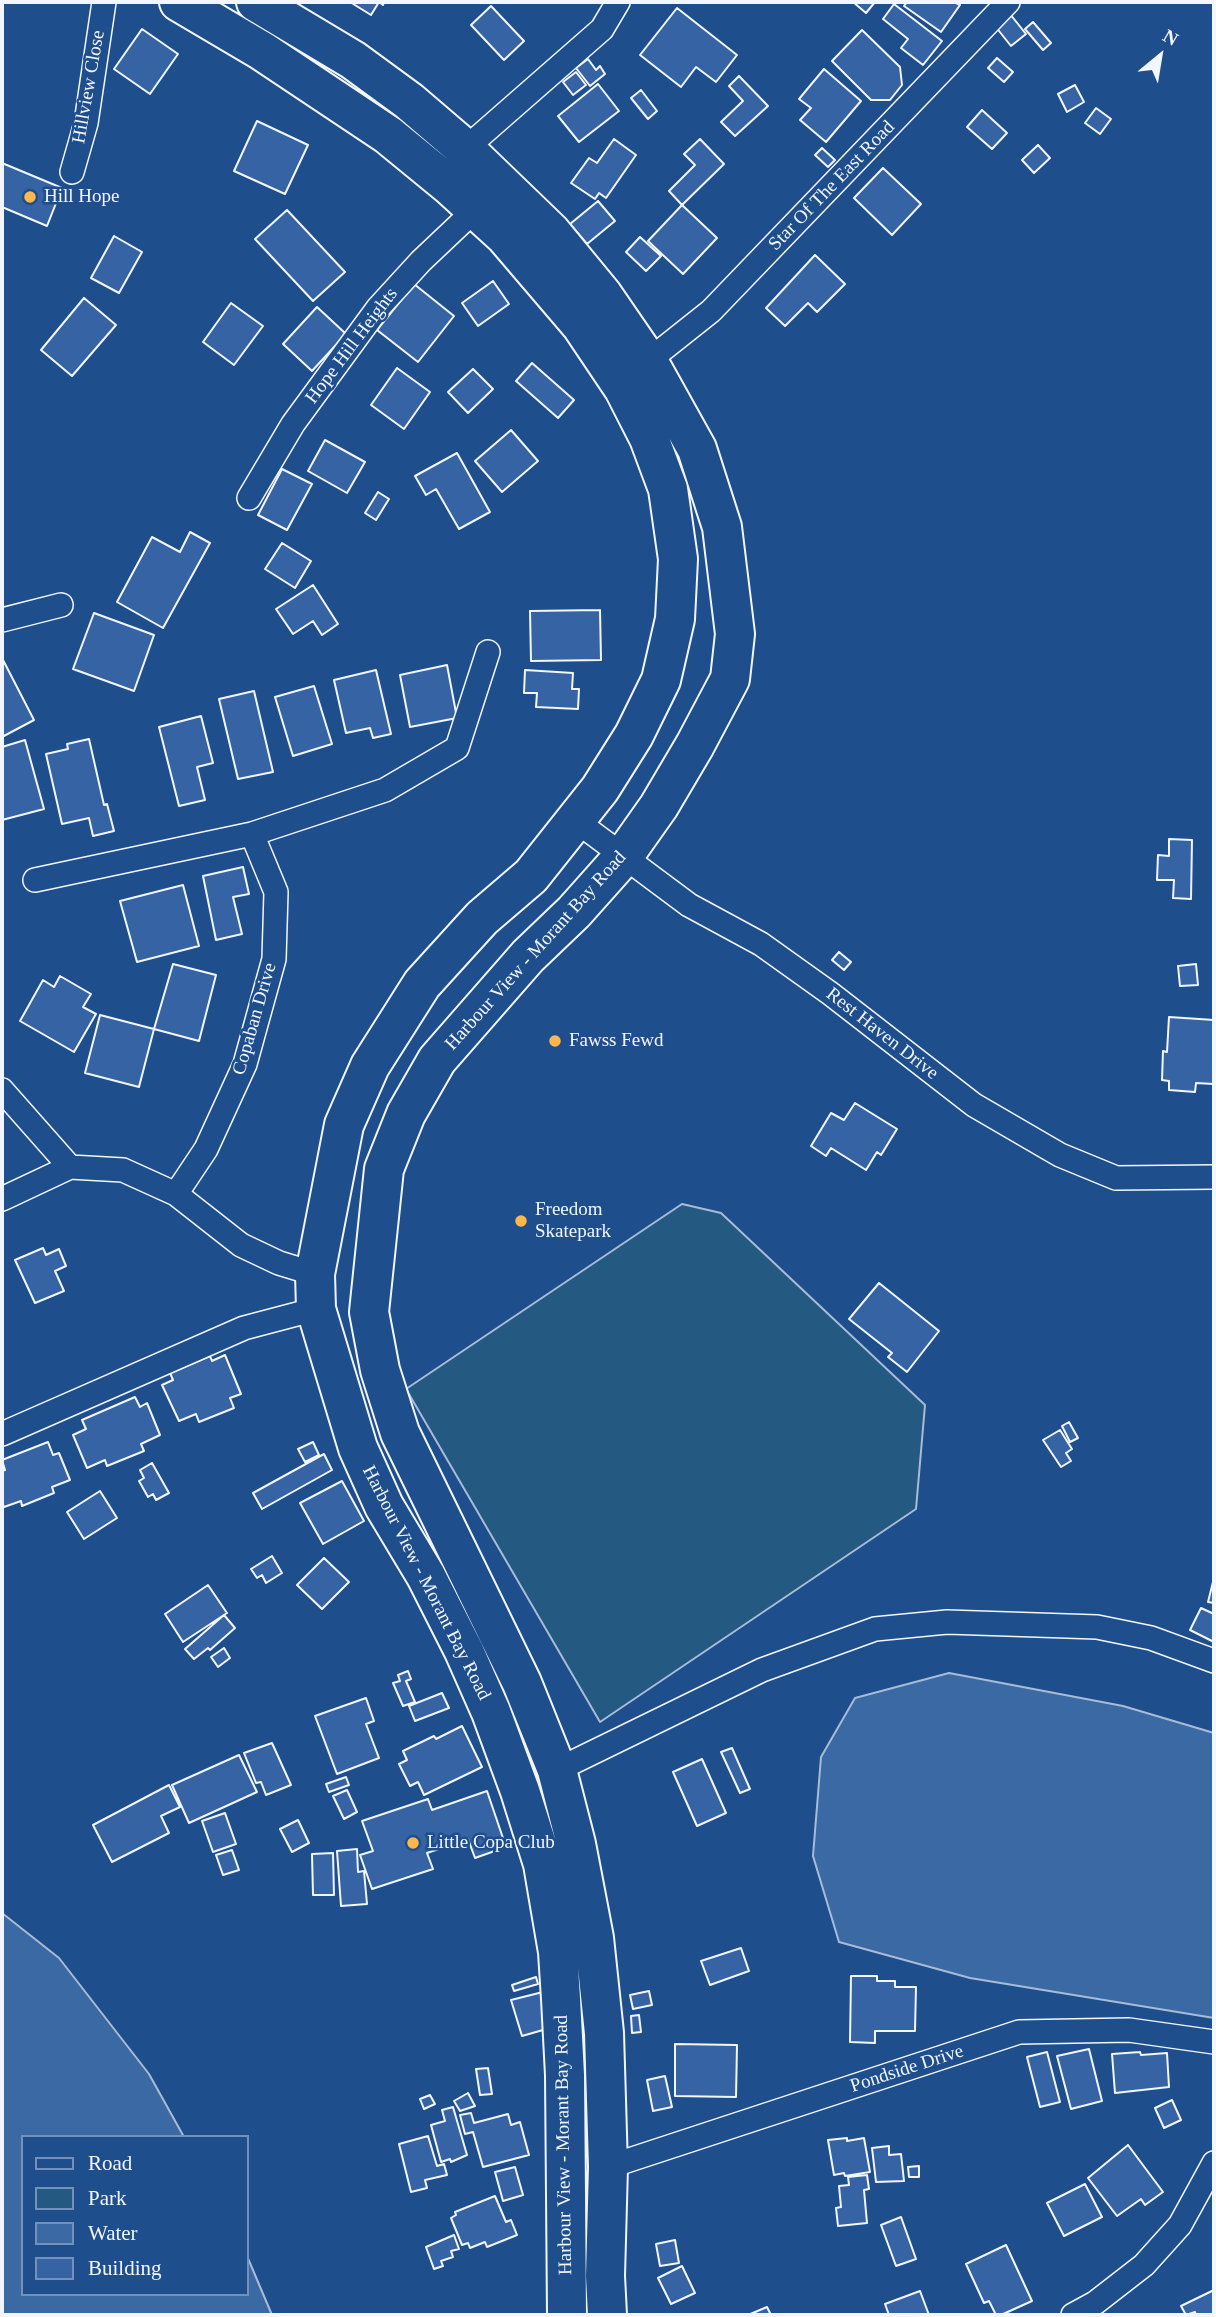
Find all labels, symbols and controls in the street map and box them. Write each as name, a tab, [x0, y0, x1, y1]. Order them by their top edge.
north arrow	[1125, 21, 1195, 91]
text: N	[1160, 25, 1182, 50]
street label: Hillview Close	[68, 29, 110, 145]
street label: Star Of The East Road	[764, 116, 900, 256]
place label: Hill Hope	[44, 186, 119, 208]
marker: Hill Hope	[22, 189, 38, 205]
street label: Hope Hill Heights	[301, 284, 403, 408]
street label: Harbour View - Morant Bay Road	[441, 847, 631, 1055]
street label: Copaban Drive	[228, 960, 282, 1078]
street label: Rest Haven Drive	[821, 983, 943, 1085]
place label: Fawss Fewd	[569, 1030, 663, 1052]
marker: Fawss Fewd	[547, 1033, 563, 1049]
place label: Freedom Skatepark	[535, 1199, 611, 1243]
marker: Freedom Skatepark	[513, 1213, 529, 1229]
street label: Harbour View - Morant Bay Road	[357, 1462, 495, 1704]
place label: Little Copa Club	[427, 1832, 555, 1854]
marker: Little Copa Club	[405, 1835, 421, 1851]
street label: Harbour View - Morant Bay Road	[550, 2015, 578, 2275]
street label: Pondside Drive	[848, 2040, 966, 2098]
legend	[21, 2135, 248, 2296]
text: Road	[88, 2151, 132, 2175]
text: Park	[88, 2186, 127, 2210]
text: Water	[88, 2221, 138, 2245]
text: Building	[88, 2256, 162, 2280]

